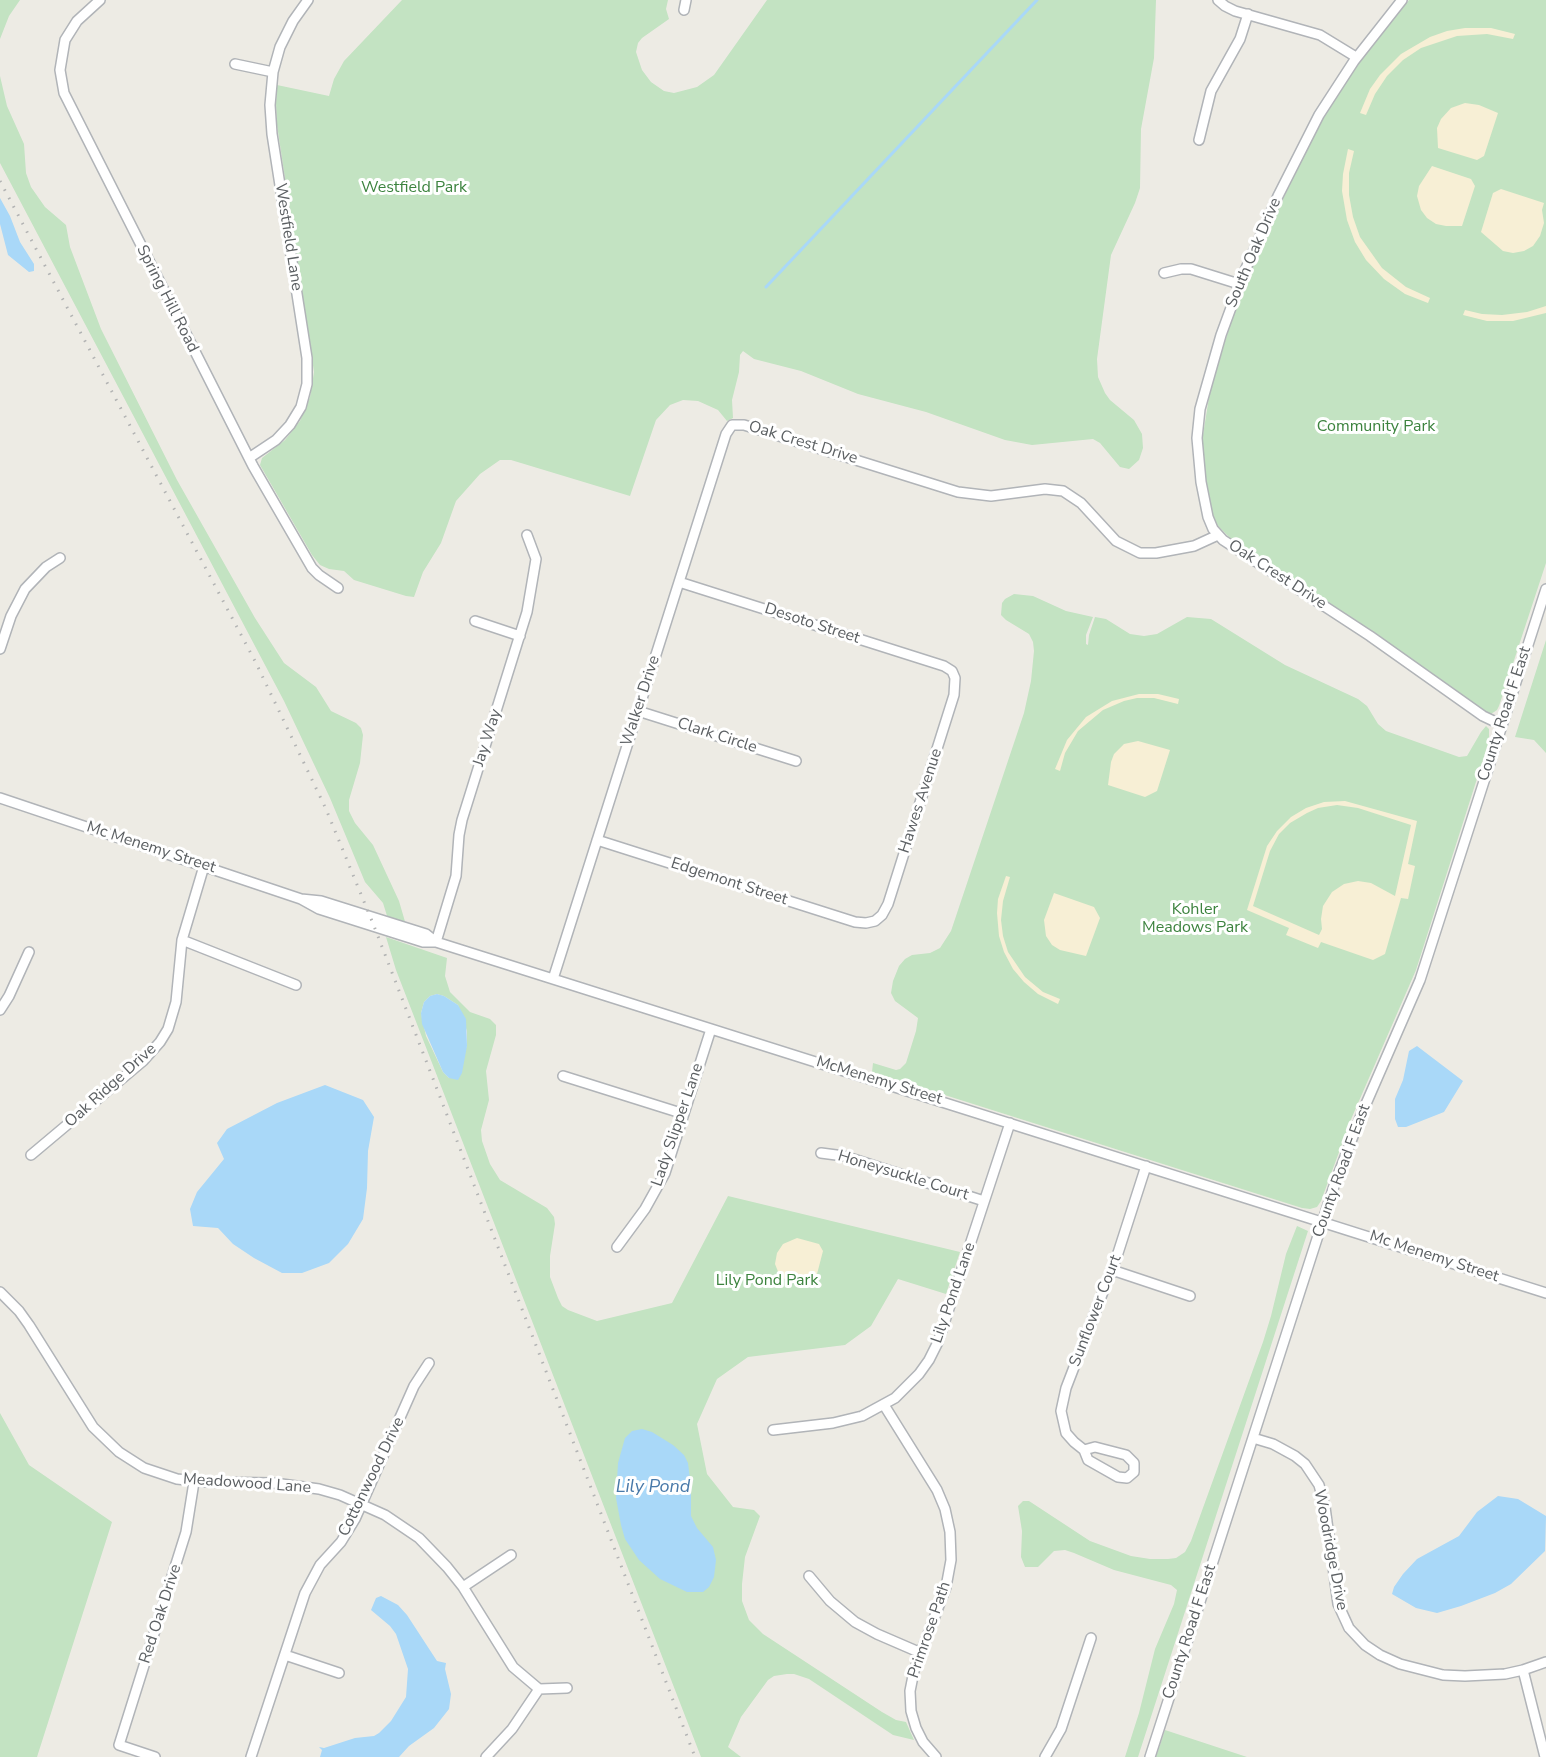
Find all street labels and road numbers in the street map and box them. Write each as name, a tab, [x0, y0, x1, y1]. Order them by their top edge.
street label: Westfield Lane	[270, 182, 306, 292]
street label: South Oak Drive	[1222, 195, 1286, 311]
street label: Spring Hill Road	[132, 242, 202, 356]
street label: Oak Crest Drive	[746, 417, 860, 469]
street label: Oak Crest Drive	[1224, 536, 1330, 614]
street label: Desoto Street	[762, 600, 862, 648]
street label: County Road F East	[1474, 644, 1536, 784]
street label: Walker Drive	[617, 653, 665, 749]
street label: Jay Way	[470, 707, 506, 769]
street label: Clark Circle	[675, 714, 759, 758]
street label: Hawes Avenue	[895, 746, 947, 856]
street label: Mc Menemy Street	[84, 818, 218, 878]
street label: Edgemont Street	[668, 854, 790, 910]
street label: Oak Ridge Drive	[61, 1040, 161, 1132]
street label: McMenemy Street	[814, 1053, 944, 1109]
street label: Lady Slipper Lane	[648, 1061, 708, 1189]
street label: County Road F East	[1309, 1102, 1375, 1240]
street label: Honeysuckle Court	[835, 1147, 971, 1205]
street label: Mc Menemy Street	[1367, 1227, 1501, 1287]
street label: Lily Pond Lane	[928, 1240, 980, 1346]
street label: Sunflower Court	[1066, 1252, 1126, 1370]
street label: Cottonwood Drive	[335, 1414, 409, 1540]
street label: Meadowood Lane	[182, 1470, 312, 1498]
street label: Woodridge Drive	[1309, 1488, 1351, 1612]
street label: Red Oak Drive	[136, 1562, 186, 1666]
street label: County Road F East	[1159, 1562, 1221, 1702]
street label: Primrose Path	[905, 1579, 955, 1681]

